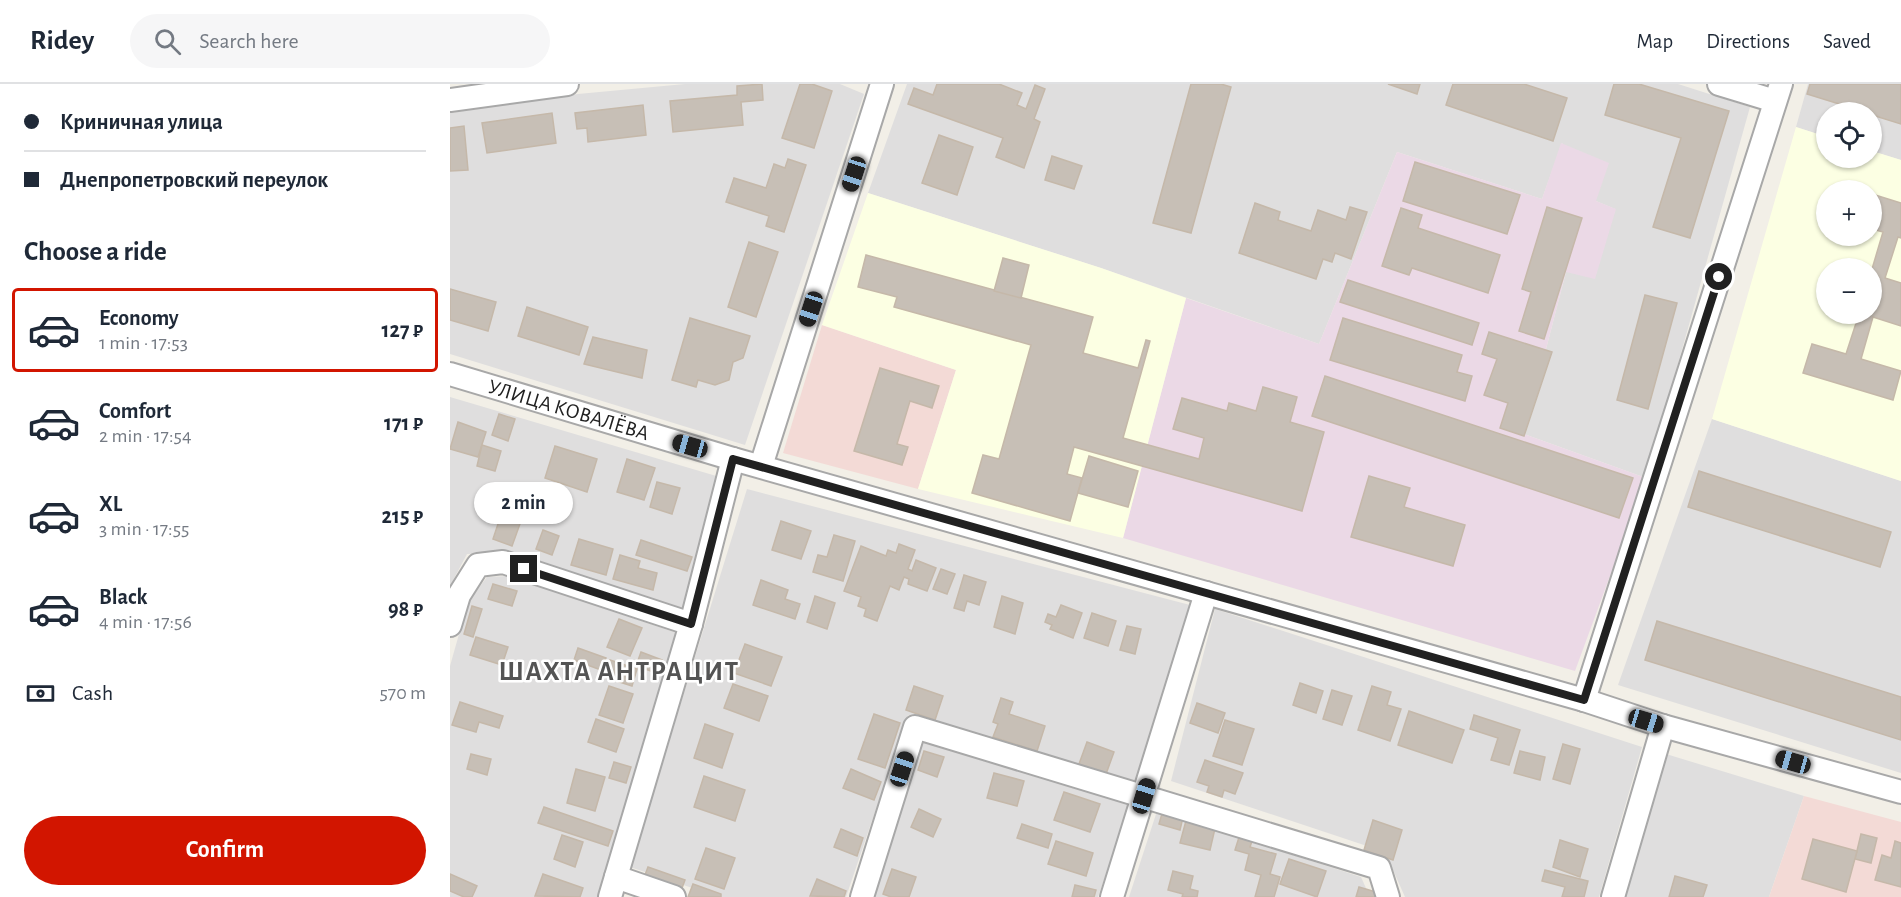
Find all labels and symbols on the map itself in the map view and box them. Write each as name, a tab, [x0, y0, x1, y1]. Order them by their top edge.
car	[840, 154, 868, 194]
route start	[1705, 263, 1732, 290]
car	[797, 289, 825, 329]
street label: УЛИЦА КОВАЛЁВА	[486, 376, 652, 444]
car	[670, 432, 710, 460]
callout: 2 min	[475, 482, 574, 524]
route end	[510, 555, 537, 582]
district label: ШАХТА АНТРАЦИТ	[498, 658, 740, 685]
car	[1626, 707, 1666, 735]
car	[1773, 748, 1813, 776]
car	[888, 749, 916, 789]
car	[1130, 776, 1158, 816]

